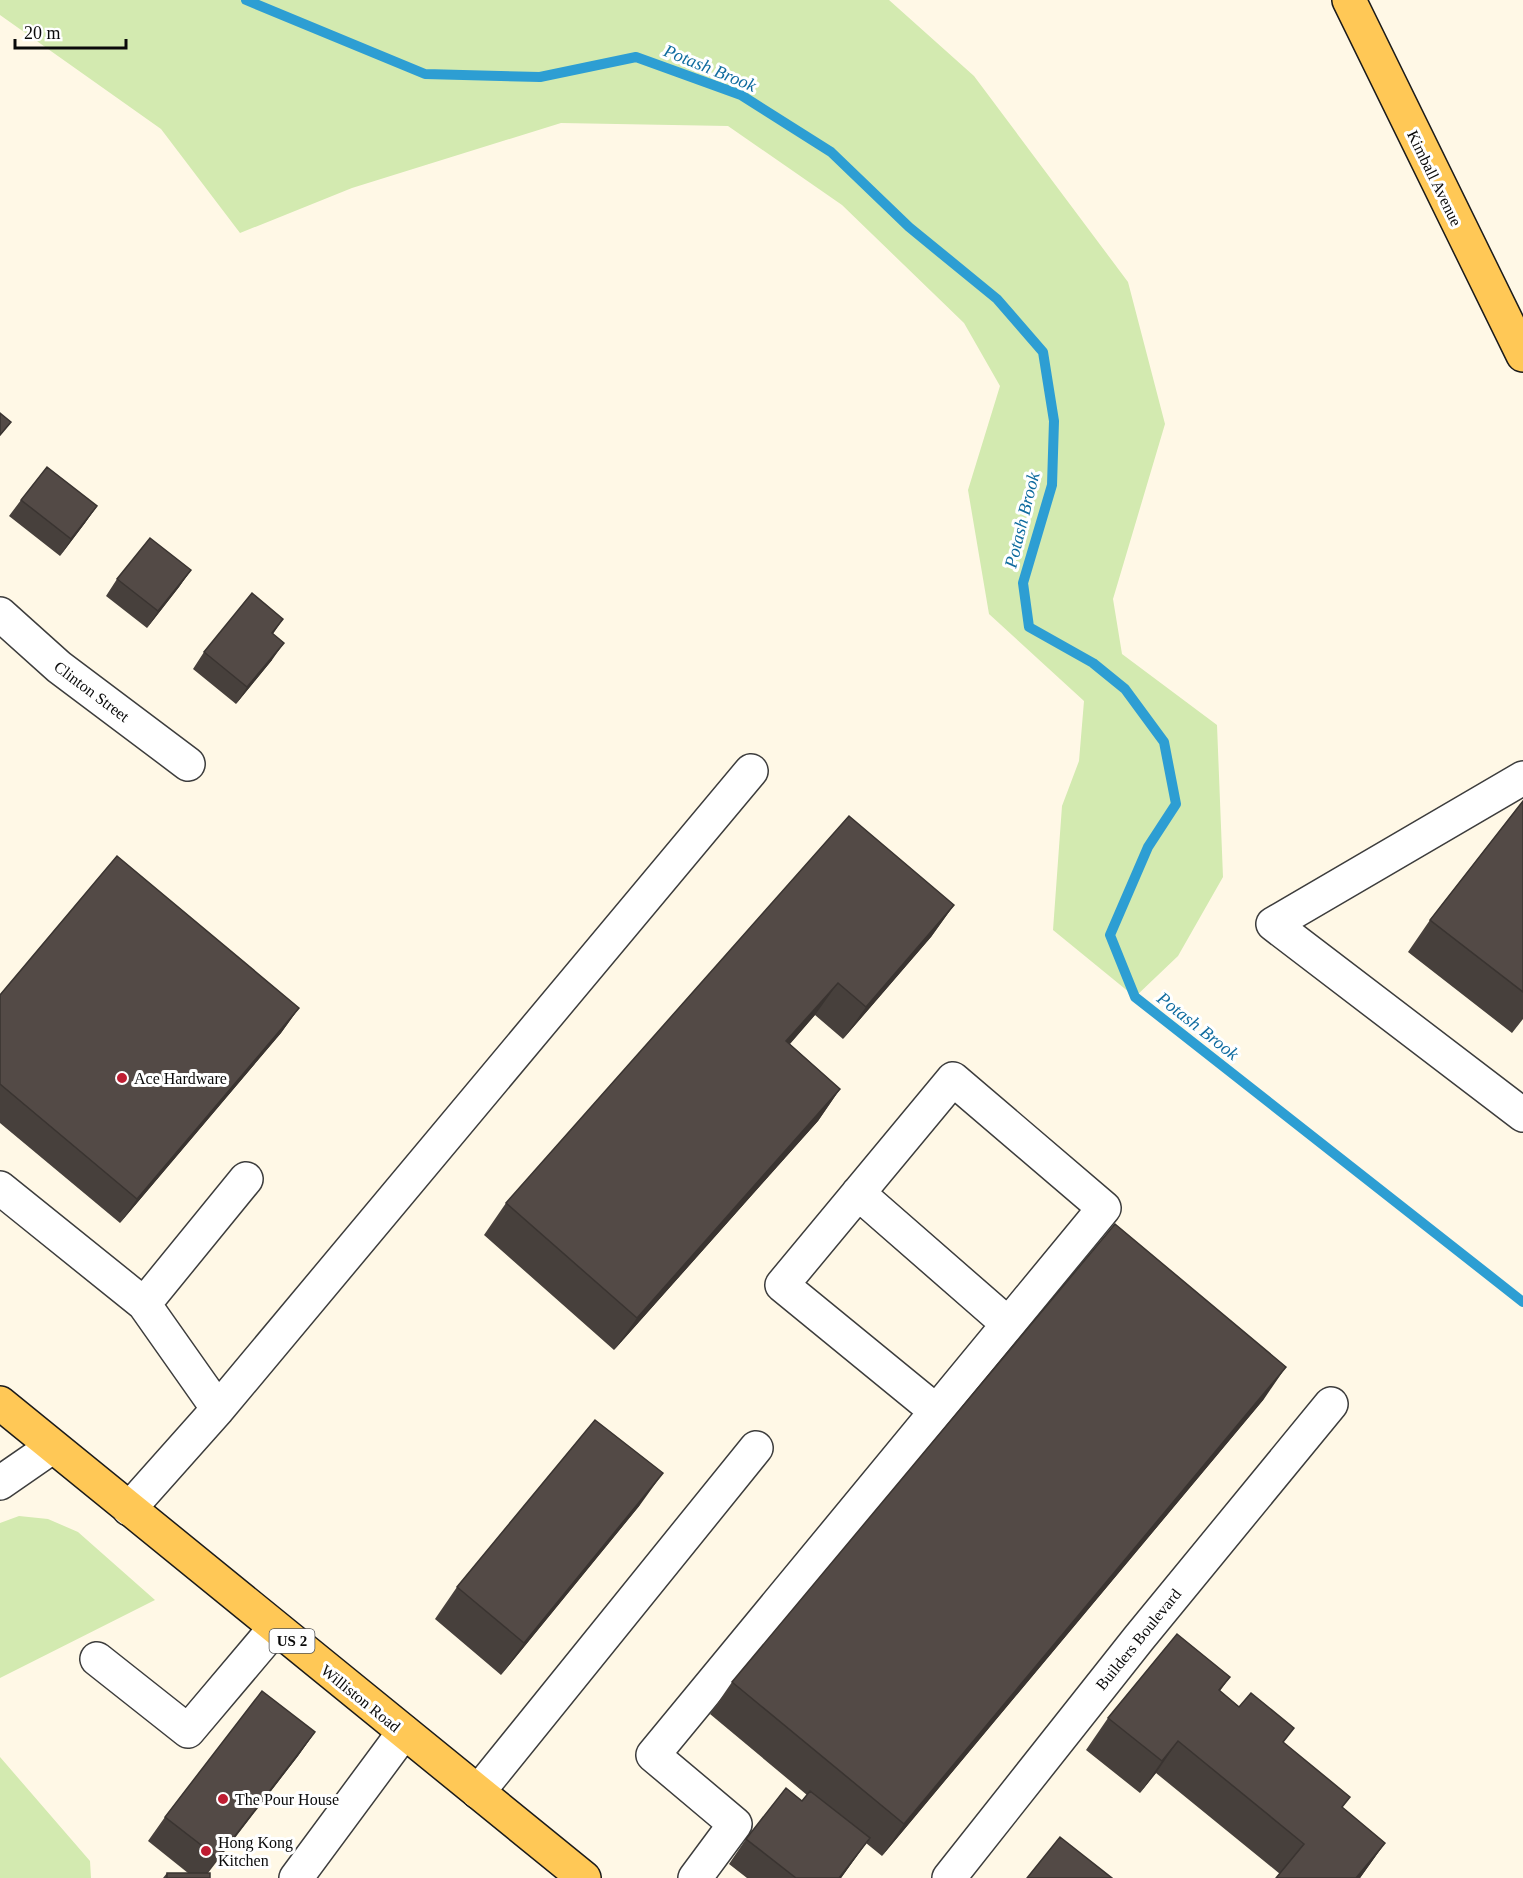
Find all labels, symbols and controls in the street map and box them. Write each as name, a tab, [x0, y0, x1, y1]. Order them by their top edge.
scale bar	[15, 12, 126, 50]
text: 20 m	[24, 23, 61, 43]
water label: Potash Brook	[660, 40, 760, 96]
street label: Kimball Avenue	[1404, 128, 1465, 229]
water label: Potash Brook	[1000, 469, 1044, 571]
street label: Clinton Street	[51, 658, 133, 725]
water label: Potash Brook	[1153, 987, 1243, 1065]
place label: Ace Hardware	[134, 1070, 227, 1087]
marker: Ace Hardware	[115, 1071, 129, 1085]
street label: Builders Boulevard	[1092, 1585, 1184, 1693]
road number: US 2	[270, 1629, 314, 1653]
street label: Williston Road	[318, 1661, 404, 1735]
place label: The Pour House	[235, 1791, 339, 1808]
marker: The Pour House	[216, 1792, 230, 1806]
place label: Hong Kong Kitchen	[218, 1834, 293, 1869]
marker: Hong Kong Kitchen	[199, 1844, 213, 1858]

